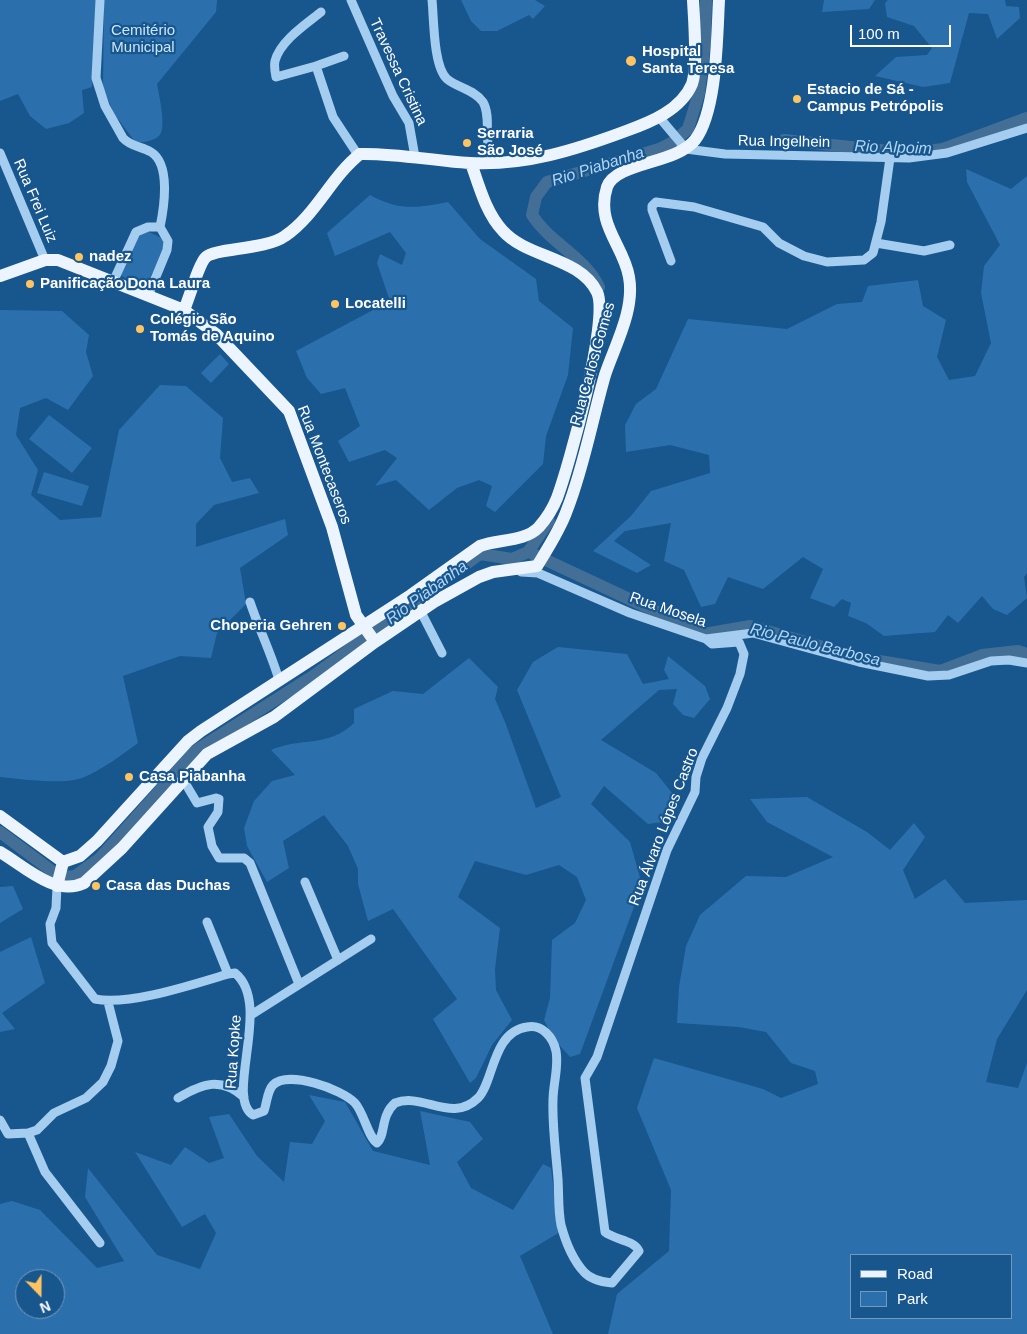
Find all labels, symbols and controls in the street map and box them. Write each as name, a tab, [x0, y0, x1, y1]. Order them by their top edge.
scale bar	[852, 15, 953, 47]
street label: Travessa Cristina	[365, 16, 431, 128]
park label: Cemitério Municipal	[111, 22, 175, 57]
text: 100 m	[858, 25, 900, 42]
place label: Hospital Santa Teresa	[642, 43, 734, 78]
marker: Hospital Santa Teresa	[624, 54, 638, 68]
place label: Estacio de Sá - Campus Petrópolis	[807, 81, 944, 116]
marker: Estacio de Sá - Campus Petrópolis	[791, 93, 803, 105]
place label: Serraria São José	[477, 125, 543, 160]
street label: Rua Ingelhein	[738, 132, 830, 152]
marker: Serraria São José	[461, 137, 473, 149]
water label: Rio Alpoim	[854, 137, 932, 159]
water label: Rio Piabanha	[549, 143, 647, 191]
street label: Rua Frei Luiz	[9, 156, 61, 246]
place label: nadez	[89, 248, 132, 266]
marker: nadez	[73, 251, 85, 263]
place label: Panificação Dona Laura	[40, 275, 210, 293]
marker: Panificação Dona Laura	[24, 278, 36, 290]
place label: Locatelli	[345, 295, 406, 313]
marker: Locatelli	[329, 298, 341, 310]
street label: Rua Carlos Gomes	[567, 300, 619, 428]
place label: Colégio São Tomás de Aquino	[150, 311, 275, 346]
marker: Colégio São Tomás de Aquino	[134, 323, 146, 335]
street label: Rua Montecaseros	[293, 403, 355, 527]
water label: Rio Piabanha	[382, 557, 472, 629]
street label: Rua Mosela	[627, 588, 709, 632]
place label: Choperia Gehren	[210, 617, 332, 635]
marker: Choperia Gehren	[336, 620, 348, 632]
water label: Rio Paulo Barbosa	[748, 620, 882, 670]
street label: Rua Álvaro Lópes Castro	[626, 746, 702, 908]
place label: Casa Piabanha	[139, 768, 246, 786]
marker: Casa Piabanha	[123, 771, 135, 783]
place label: Casa das Duchas	[106, 877, 230, 895]
marker: Casa das Duchas	[90, 880, 102, 892]
street label: Rua Kopke	[222, 1014, 246, 1090]
legend	[850, 1254, 1012, 1319]
text: Road	[897, 1265, 933, 1282]
north arrow	[15, 1269, 65, 1319]
text: Park	[897, 1290, 928, 1307]
text: N	[38, 1298, 53, 1316]

